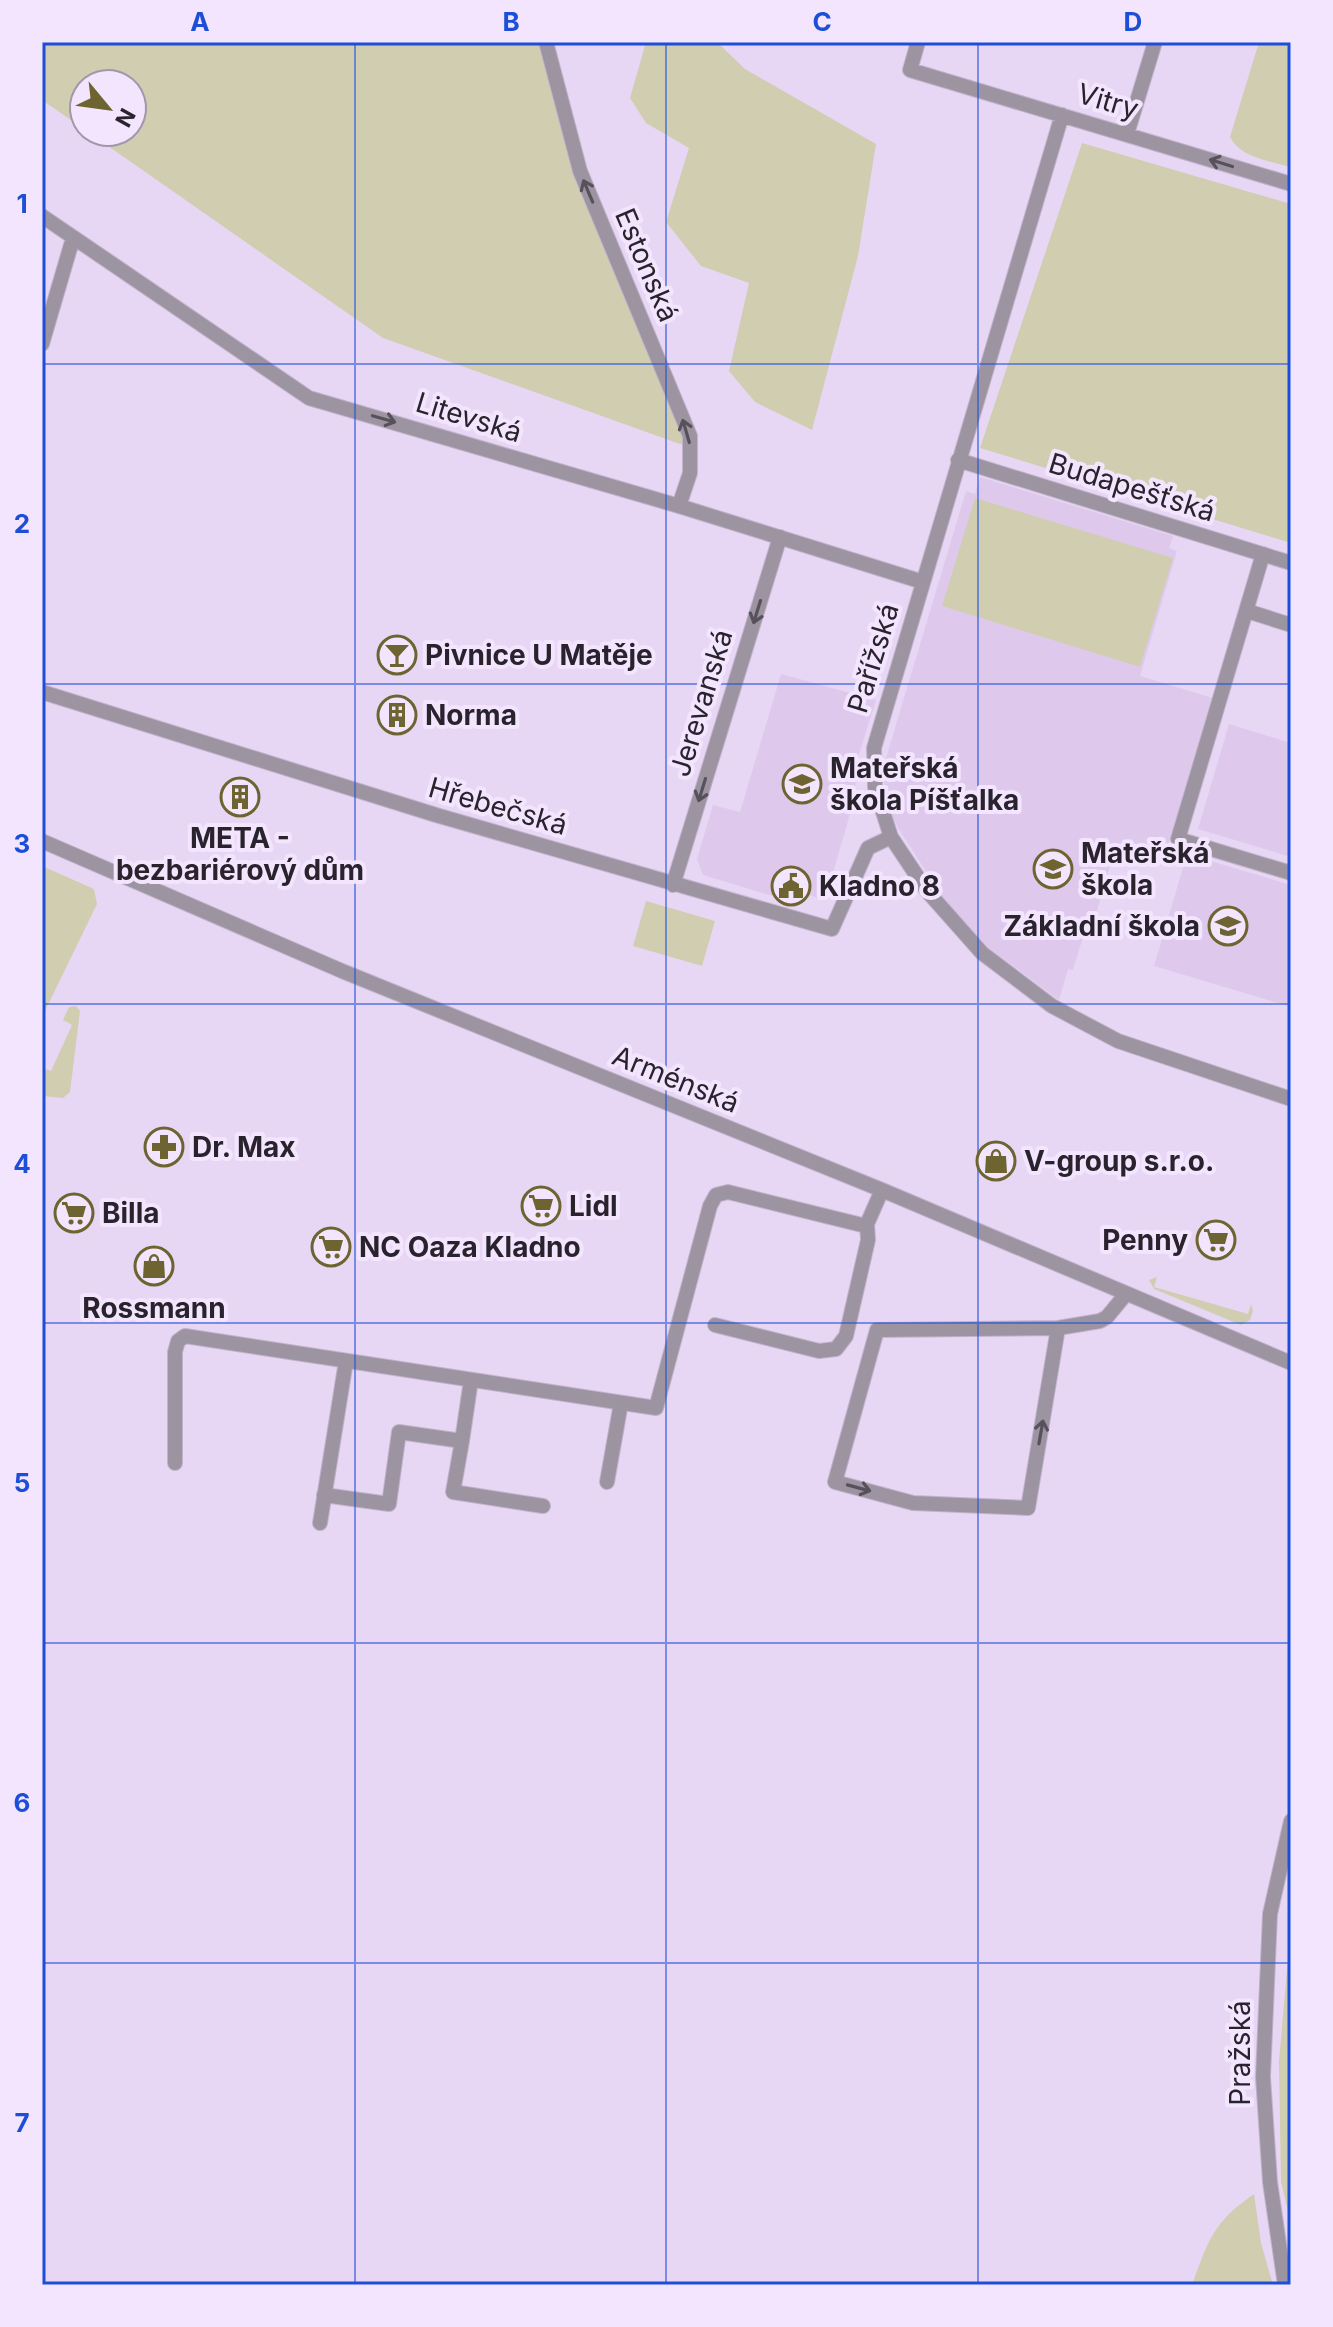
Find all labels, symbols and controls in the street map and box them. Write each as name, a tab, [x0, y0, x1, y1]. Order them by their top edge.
text: A	[190, 6, 210, 37]
text: B	[502, 6, 520, 37]
text: C	[812, 6, 832, 37]
text: D	[1124, 6, 1142, 37]
north arrow	[68, 68, 148, 148]
street label: Vitry	[1074, 76, 1142, 126]
text: N	[110, 104, 141, 131]
one-way arrow	[1209, 155, 1235, 170]
one-way arrow	[579, 179, 594, 204]
text: 1	[16, 188, 28, 219]
street label: Estonská	[608, 203, 686, 327]
street label: Litevská	[412, 385, 526, 449]
one-way arrow	[371, 413, 397, 428]
one-way arrow	[678, 419, 693, 444]
street label: Budapešťská	[1045, 446, 1219, 528]
text: 2	[14, 508, 30, 539]
one-way arrow	[749, 599, 763, 624]
street label: Pařížská	[840, 599, 906, 717]
street label: Jerevanská	[663, 625, 739, 781]
bar icon: Pivnice U Matěje	[376, 634, 418, 676]
place label: Pivnice U Matěje	[425, 638, 653, 672]
building icon: Norma	[376, 694, 418, 736]
place label: Norma	[425, 698, 517, 732]
place label: Mateřská škola Píšťalka	[830, 751, 1019, 817]
school or university icon: Mateřská škola Píšťalka	[781, 763, 823, 805]
street label: Hřebečská	[425, 770, 571, 842]
building icon: META - bezbariérový dům	[219, 776, 261, 818]
one-way arrow	[694, 776, 709, 802]
place label: META - bezbariérový dům	[116, 821, 364, 887]
text: 3	[14, 828, 30, 859]
place label: Mateřská škola	[1081, 836, 1210, 902]
school or university icon: Mateřská škola	[1032, 848, 1074, 890]
public building icon: Kladno 8	[770, 865, 812, 907]
place label: Kladno 8	[819, 869, 940, 903]
school or university icon: Základní škola	[1207, 905, 1249, 947]
place label: Základní škola	[1003, 909, 1200, 943]
street label: Arménská	[608, 1038, 744, 1120]
pharmacy icon: Dr. Max	[143, 1126, 185, 1168]
place label: Dr. Max	[192, 1130, 296, 1164]
shop icon: V-group s.r.o.	[975, 1140, 1017, 1182]
place label: V-group s.r.o.	[1024, 1144, 1214, 1178]
text: 4	[13, 1148, 31, 1179]
supermarket icon: Lidl	[520, 1185, 562, 1227]
place label: Lidl	[569, 1189, 618, 1223]
supermarket icon: Billa	[53, 1192, 95, 1234]
place label: Billa	[102, 1196, 160, 1230]
supermarket icon: Penny	[1195, 1219, 1237, 1261]
place label: Penny	[1102, 1223, 1188, 1257]
supermarket icon: NC Oaza Kladno	[310, 1226, 352, 1268]
place label: NC Oaza Kladno	[359, 1230, 581, 1264]
shop icon: Rossmann	[133, 1245, 175, 1287]
place label: Rossmann	[82, 1291, 226, 1325]
one-way arrow	[1034, 1419, 1049, 1445]
text: 5	[14, 1467, 30, 1498]
one-way arrow	[845, 1482, 871, 1497]
text: 6	[14, 1787, 30, 1818]
street label: Pražská	[1223, 2000, 1257, 2106]
text: 7	[14, 2107, 30, 2138]

